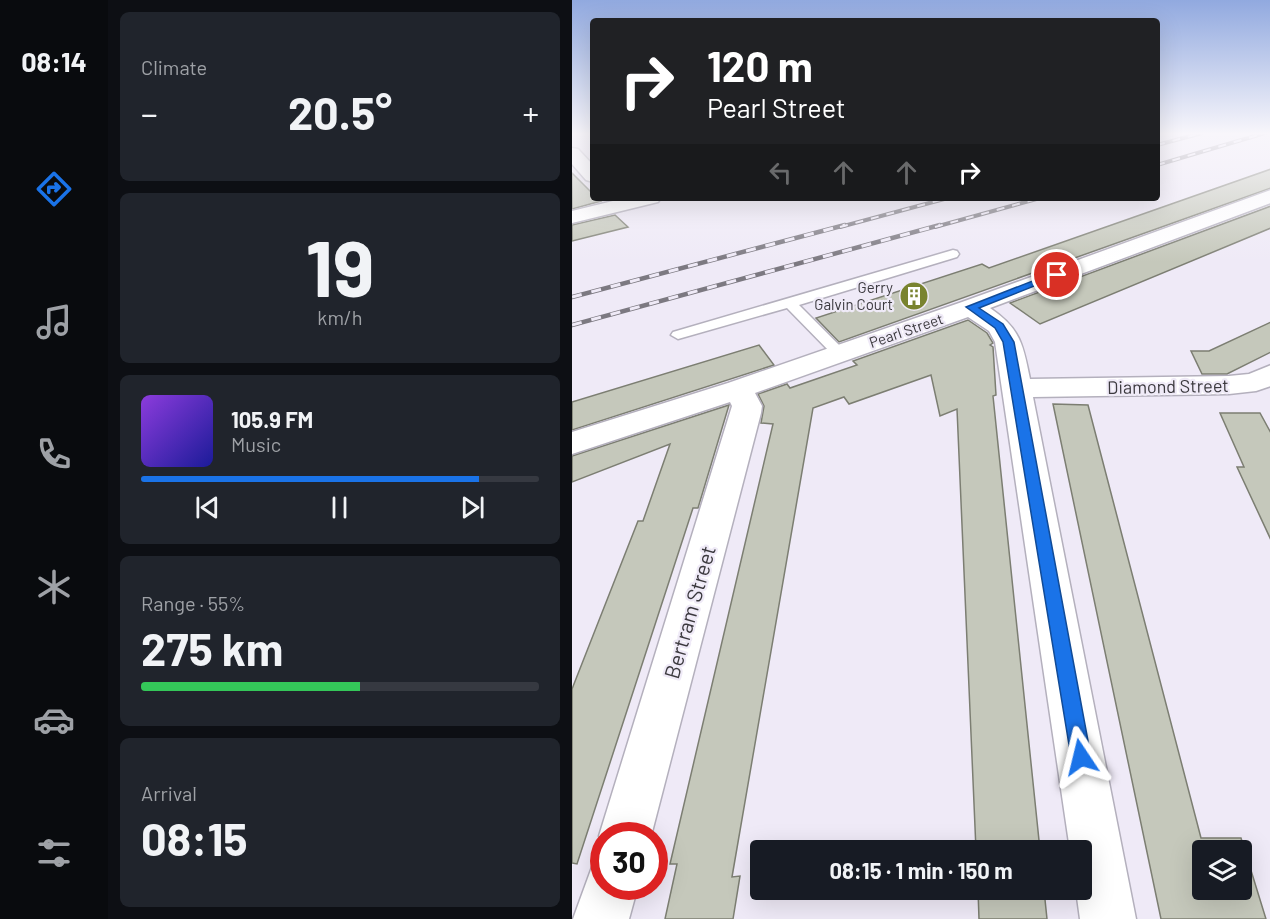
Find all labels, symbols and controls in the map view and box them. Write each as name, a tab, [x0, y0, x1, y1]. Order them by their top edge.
text: 120 m	[707, 40, 813, 90]
icon: right	[608, 42, 686, 120]
text: 08:14	[21, 45, 87, 77]
text: Climate	[141, 55, 207, 79]
text: 20.5°	[288, 85, 392, 139]
text: Pearl Street	[707, 91, 846, 123]
text: −	[141, 93, 158, 133]
text: +	[523, 93, 539, 133]
icon: left	[764, 156, 797, 189]
icon: ahead	[827, 156, 860, 189]
icon: ahead	[890, 156, 923, 189]
icon: right	[953, 156, 986, 189]
icon: directions	[33, 168, 75, 210]
text: 19	[305, 219, 375, 313]
pin	[1031, 249, 1082, 300]
icon: arrive	[1040, 258, 1073, 291]
place label: Gerry Galvin Court	[814, 278, 893, 313]
building icon: Gerry Galvin Court	[898, 280, 930, 312]
icon: music	[33, 301, 75, 343]
text: km/h	[317, 305, 363, 329]
street label: Pearl Street	[867, 309, 945, 351]
street label: Diamond Street	[1107, 374, 1229, 398]
text: 105.9 FM	[231, 406, 313, 432]
text: Music	[231, 432, 281, 456]
icon: phone	[33, 433, 75, 475]
icon: previous	[191, 491, 224, 524]
icon: pause	[323, 491, 356, 524]
icon: next	[456, 491, 489, 524]
street label: Bertram Street	[658, 543, 720, 681]
icon: climate	[33, 566, 75, 608]
text: Range · 55%	[141, 591, 245, 615]
text: 275 km	[141, 621, 283, 675]
icon: car	[33, 699, 75, 741]
position arrow	[1049, 725, 1113, 789]
text: Arrival	[141, 781, 197, 805]
text: 08:15	[141, 811, 248, 865]
speed limit sign: 30	[590, 822, 668, 900]
icon: filters	[33, 832, 75, 874]
map controls	[1192, 840, 1252, 900]
button: layers	[1192, 840, 1252, 900]
text: 08:15 · 1 min · 150 m	[829, 857, 1013, 883]

